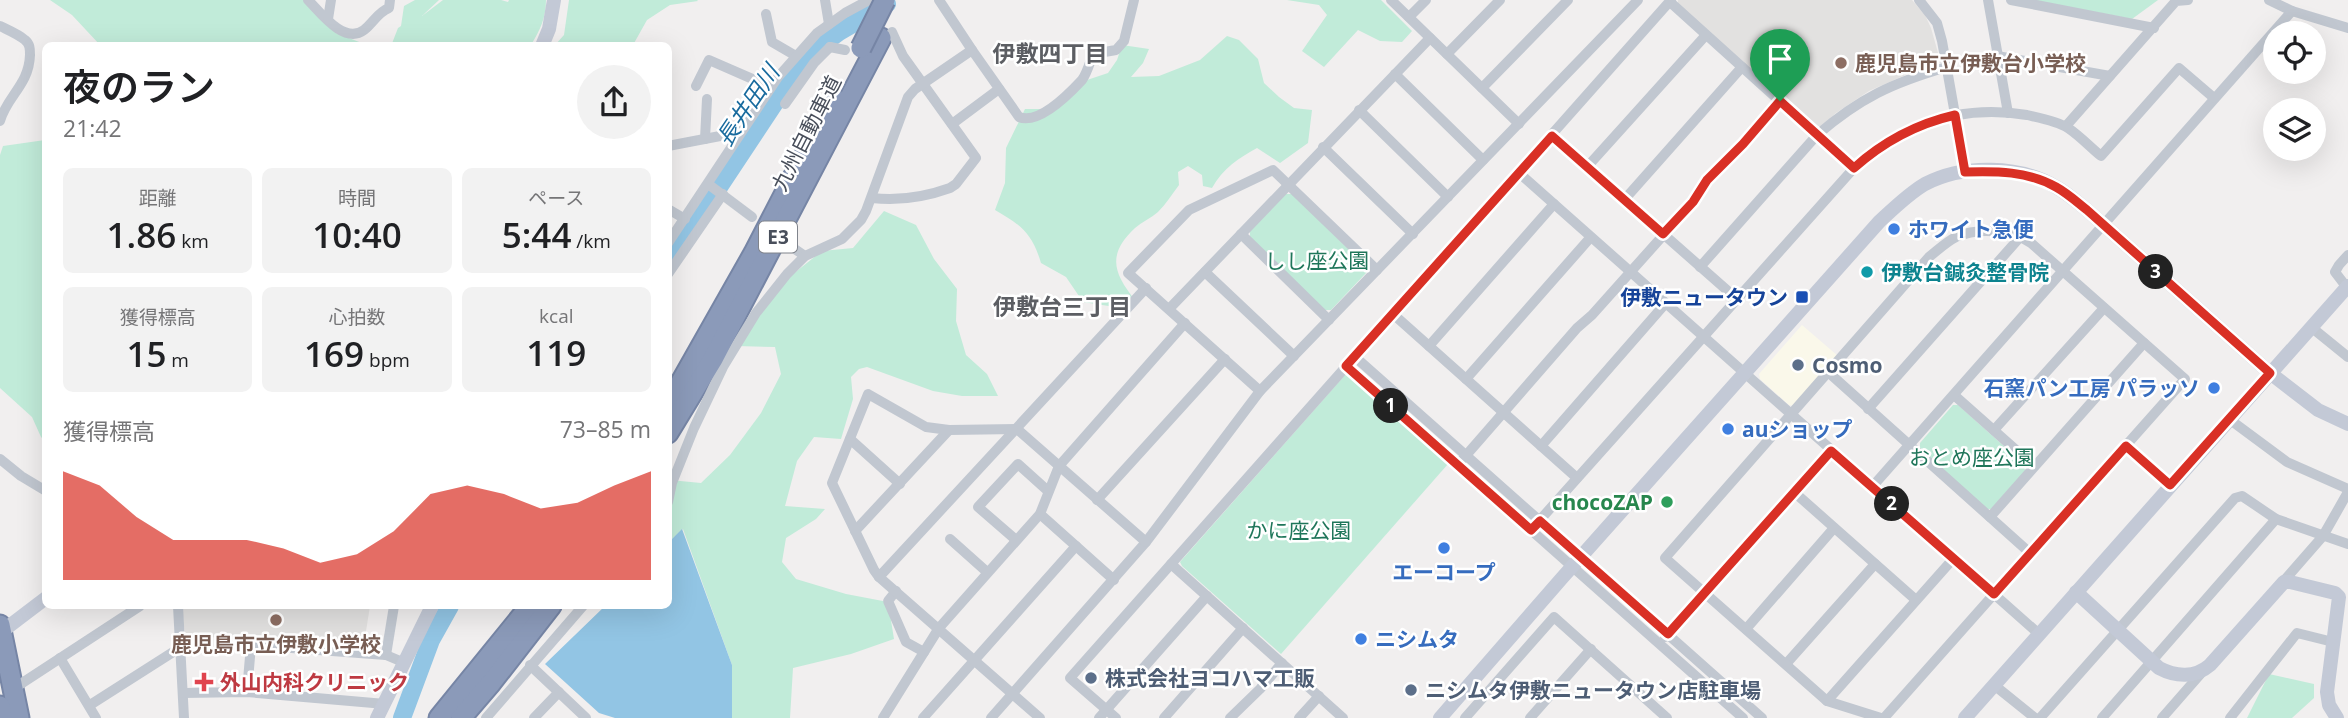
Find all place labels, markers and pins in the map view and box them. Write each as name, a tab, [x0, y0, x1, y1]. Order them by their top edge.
pin	[1750, 29, 1810, 101]
place label: 鹿児島市立伊敷台小学校	[1855, 49, 2086, 77]
marker: 鹿児島市立伊敷台小学校	[1833, 55, 1849, 71]
place label: ホワイト急便	[1908, 215, 2034, 243]
marker: ホワイト急便	[1886, 221, 1902, 237]
pin: 3	[2138, 254, 2174, 290]
place label: 伊敷台鍼灸整骨院	[1881, 258, 2049, 286]
marker: 伊敷台鍼灸整骨院	[1859, 264, 1875, 280]
place label: 伊敷ニュータウン	[1620, 283, 1788, 311]
marker: 伊敷ニュータウン	[1794, 289, 1810, 305]
place label: Cosmo	[1812, 351, 1882, 379]
marker: Cosmo	[1790, 357, 1806, 373]
place label: 石窯パン工房 パラッソ	[1983, 374, 2200, 402]
marker: 石窯パン工房 パラッソ	[2206, 380, 2222, 396]
pin: 1	[1374, 388, 1408, 424]
place label: auショップ	[1742, 415, 1853, 443]
marker: auショップ	[1720, 421, 1736, 437]
pin: 2	[1874, 486, 1910, 522]
place label: chocoZAP	[1552, 488, 1653, 516]
marker: chocoZAP	[1659, 494, 1675, 510]
marker: エーコープ	[1436, 540, 1452, 556]
place label: エーコープ	[1392, 558, 1496, 586]
marker: 鹿児島市立伊敷小学校	[268, 612, 284, 628]
place label: ニシムタ	[1375, 625, 1459, 653]
place label: 鹿児島市立伊敷小学校	[171, 630, 381, 658]
marker: ニシムタ	[1353, 631, 1369, 647]
place label: 株式会社ヨコハマ工販	[1105, 664, 1315, 692]
place label: 外山内科クリニック	[220, 668, 409, 696]
marker: 株式会社ヨコハマ工販	[1083, 670, 1099, 686]
marker: 外山内科クリニック	[194, 672, 214, 692]
place label: ニシムタ伊敷ニュータウン店駐車場	[1425, 676, 1761, 704]
marker: ニシムタ伊敷ニュータウン店駐車場	[1403, 682, 1419, 698]

